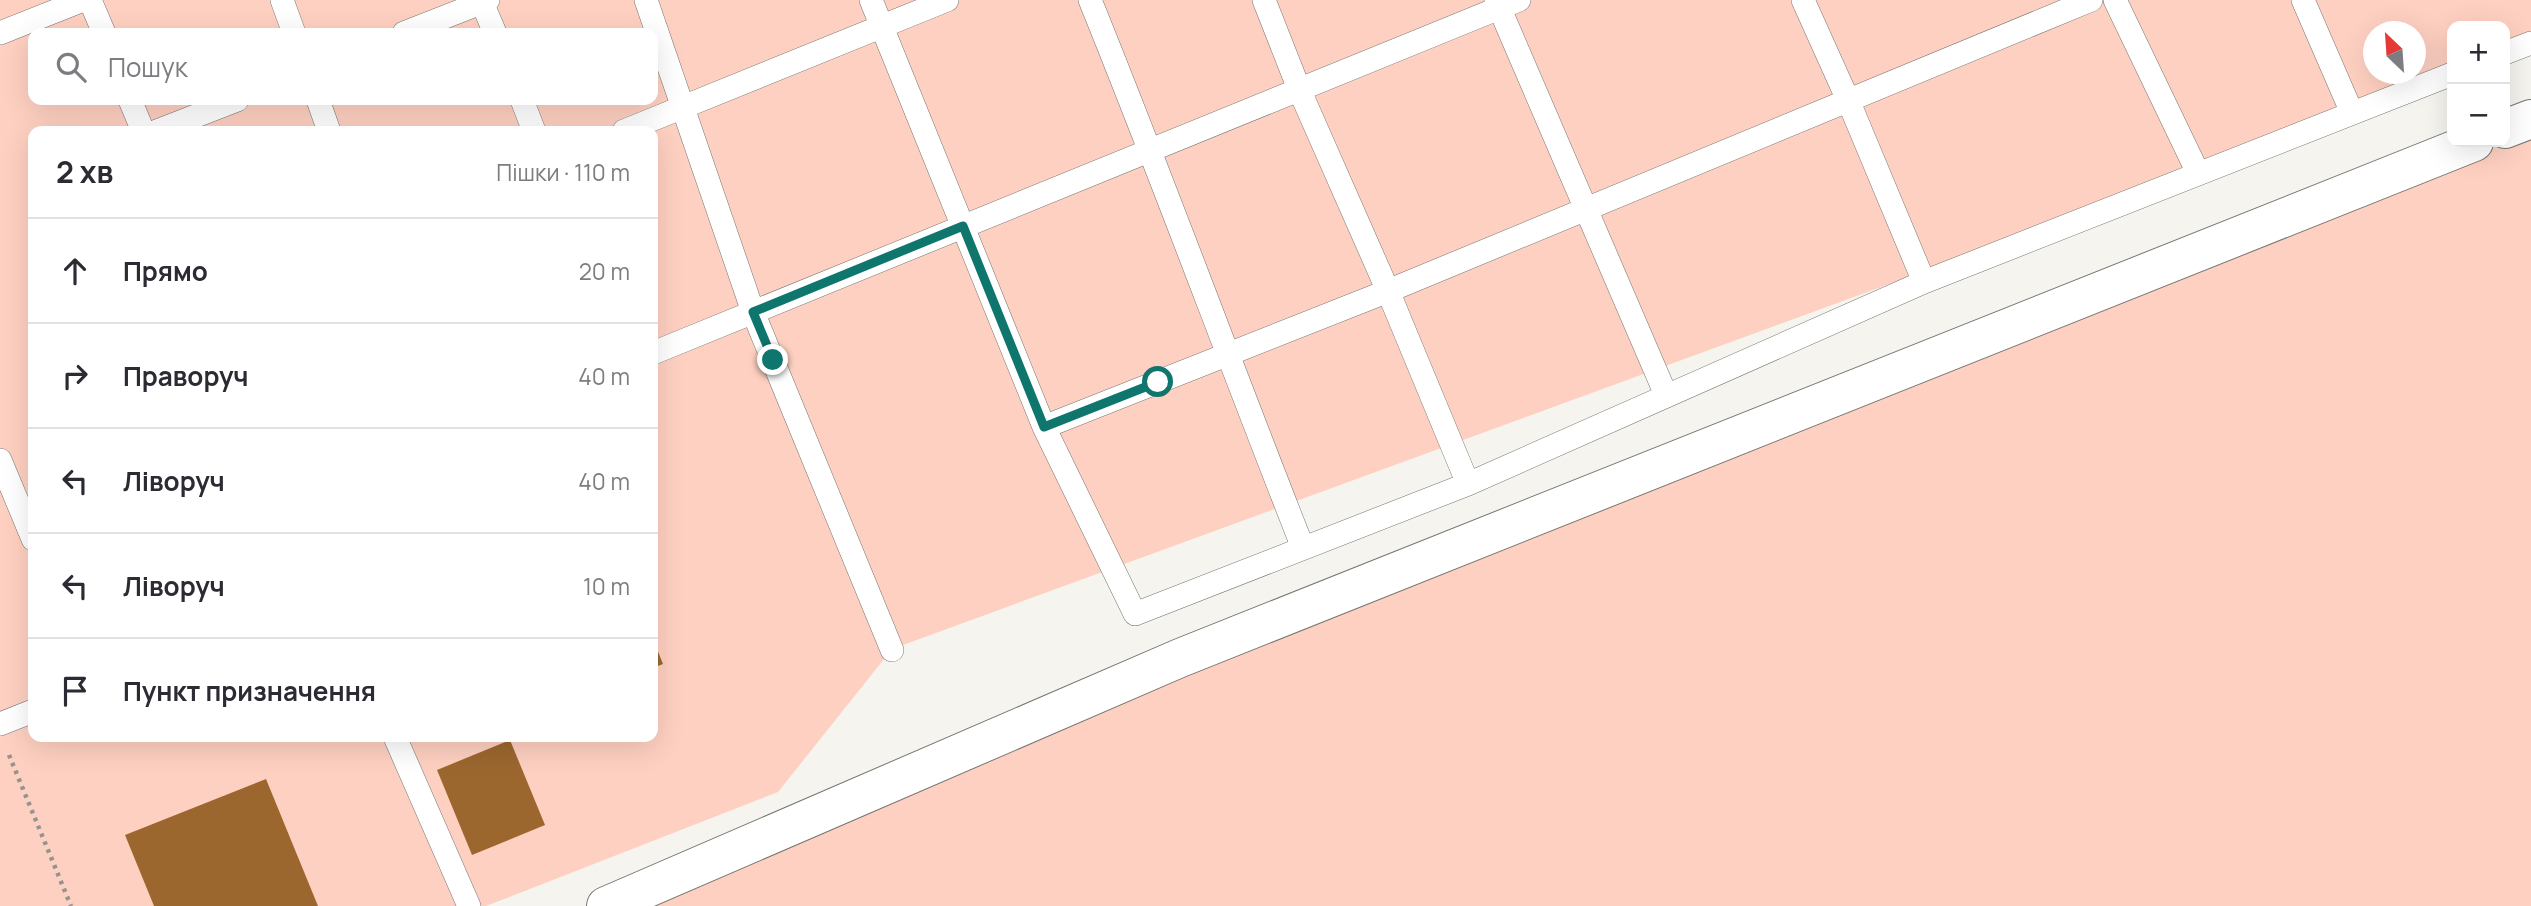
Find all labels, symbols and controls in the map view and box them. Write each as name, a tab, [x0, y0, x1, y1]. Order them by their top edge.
north arrow	[2363, 21, 2426, 84]
map controls	[2447, 21, 2510, 147]
button: +	[2447, 21, 2510, 84]
search box	[28, 28, 658, 105]
icon: search	[52, 48, 90, 86]
text: Пошук	[108, 49, 188, 85]
button: −	[2447, 84, 2510, 147]
text: 2 хв	[56, 151, 113, 192]
text: Пішки · 110 m	[496, 156, 630, 188]
icon: ahead	[56, 252, 94, 290]
text: Прямо	[123, 253, 208, 289]
text: 20 m	[579, 255, 630, 287]
route end	[757, 344, 788, 375]
icon: right	[56, 357, 94, 395]
text: Праворуч	[123, 358, 248, 394]
text: 40 m	[578, 360, 630, 392]
route start	[1142, 366, 1173, 397]
icon: left	[56, 462, 94, 500]
text: Ліворуч	[123, 463, 225, 499]
text: 40 m	[578, 465, 630, 497]
icon: left	[56, 567, 94, 605]
text: Ліворуч	[123, 568, 225, 604]
text: 10 m	[583, 570, 630, 602]
icon: arrive	[56, 672, 94, 710]
text: Пункт призначення	[123, 673, 376, 709]

